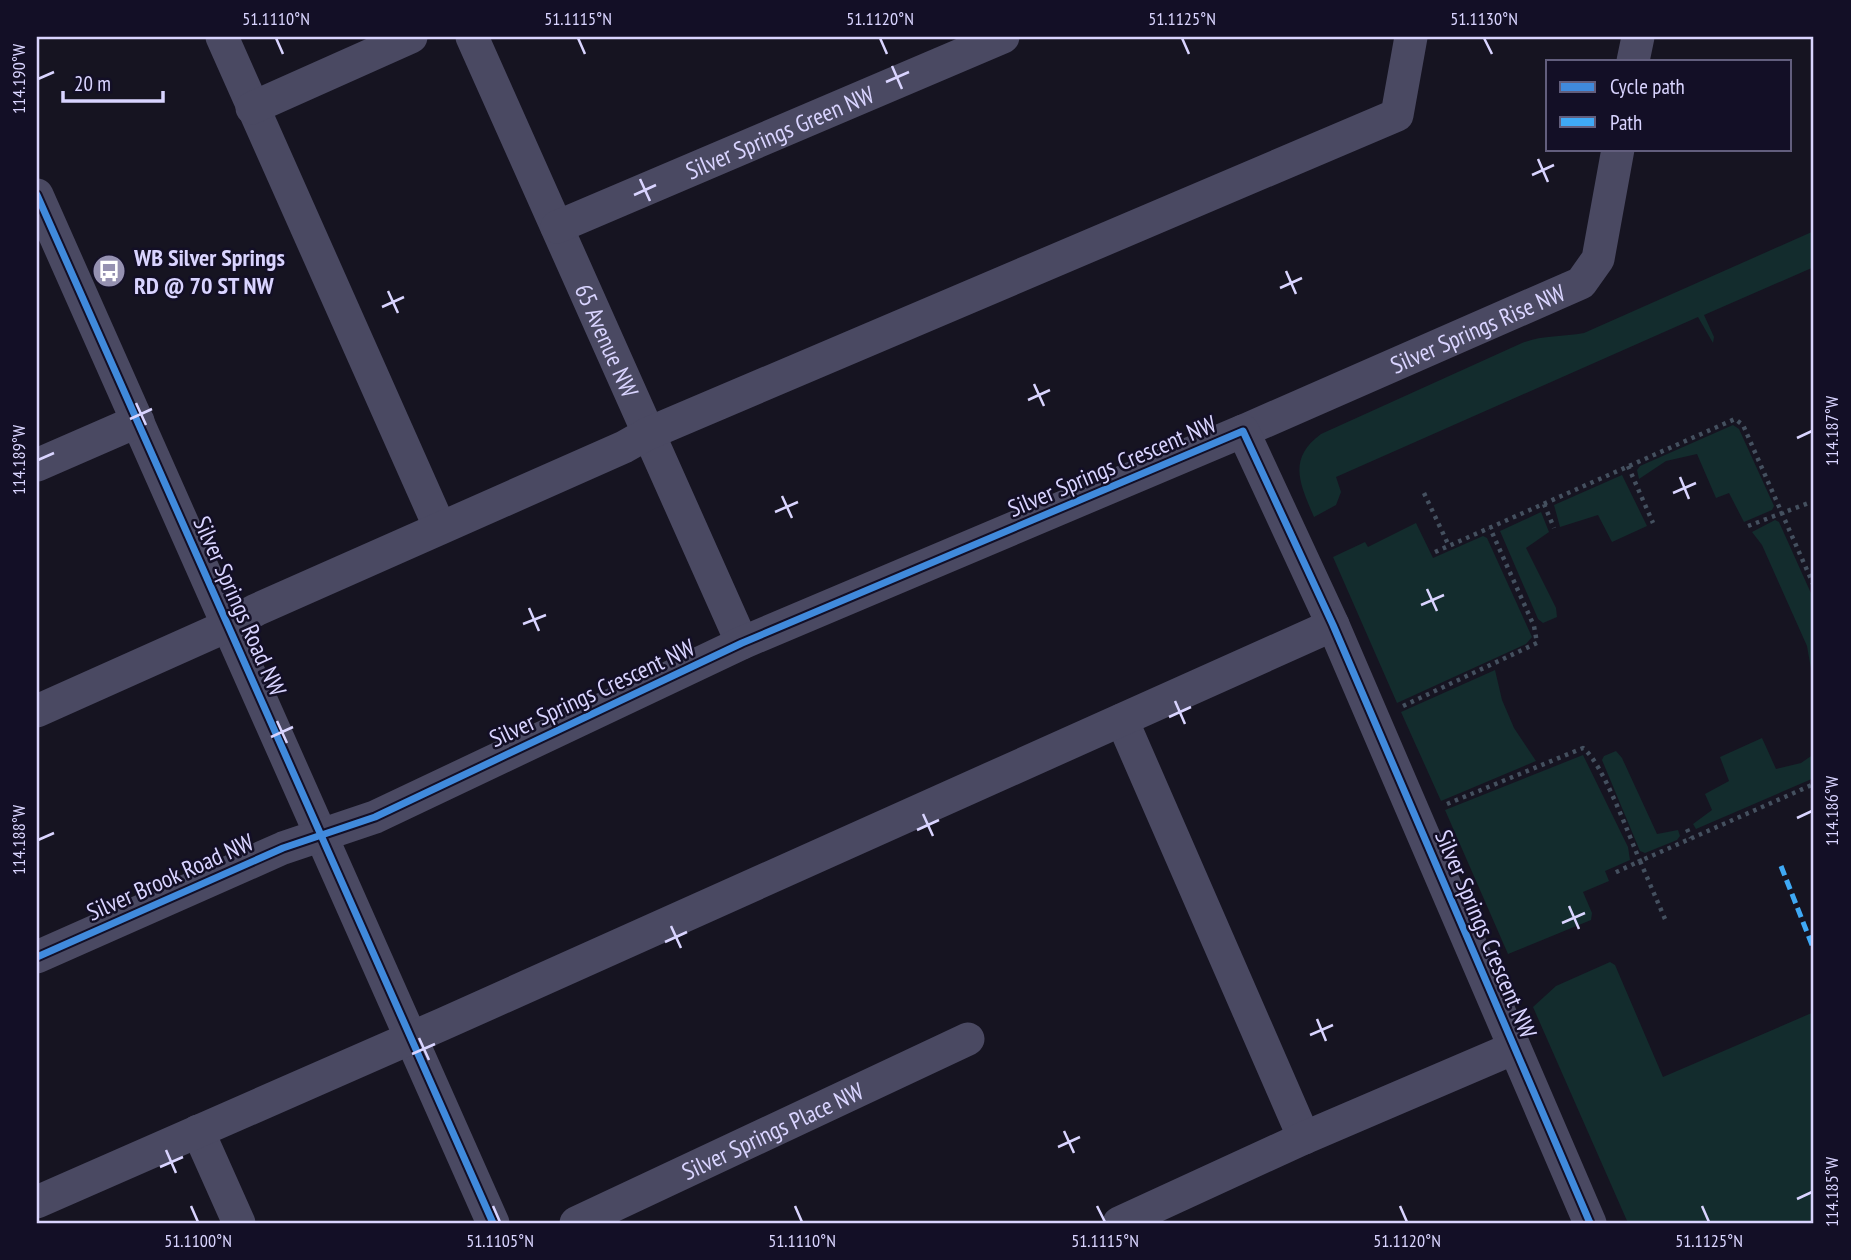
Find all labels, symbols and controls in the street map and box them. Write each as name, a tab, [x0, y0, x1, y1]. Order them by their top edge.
text: 51.1110°N	[242, 7, 310, 30]
text: 51.1115°N	[544, 7, 612, 30]
text: 51.1120°N	[846, 7, 914, 30]
text: 51.1125°N	[1148, 7, 1216, 30]
text: 51.1130°N	[1450, 7, 1518, 30]
text: 114.190°W	[7, 44, 30, 114]
scale bar	[63, 60, 163, 104]
legend	[1546, 60, 1792, 150]
text: 20 m	[74, 70, 111, 97]
text: Cycle path	[1610, 73, 1685, 100]
street label: Silver Springs Green NW	[681, 78, 878, 186]
text: Path	[1610, 109, 1642, 136]
place label: WB Silver Springs RD @ 70 ST NW	[133, 242, 285, 301]
bus stop icon: WB Silver Springs RD @ 70 ST NW	[90, 252, 128, 290]
street label: Silver Springs Rise NW	[1385, 276, 1570, 380]
street label: 65 Avenue NW	[568, 279, 646, 402]
text: 114.187°W	[1820, 396, 1843, 466]
street label: Silver Springs Crescent NW	[1003, 408, 1221, 524]
text: 114.189°W	[7, 425, 30, 495]
street label: Silver Springs Road NW	[186, 511, 294, 701]
street label: Silver Springs Crescent NW	[484, 632, 700, 754]
text: 114.186°W	[1820, 776, 1843, 846]
text: 114.188°W	[7, 805, 30, 875]
street label: Silver Springs Crescent NW	[1428, 825, 1544, 1043]
street label: Silver Brook Road NW	[82, 826, 258, 928]
street label: Silver Springs Place NW	[677, 1075, 868, 1187]
text: 114.185°W	[1820, 1157, 1843, 1227]
text: 51.1100°N	[164, 1229, 232, 1252]
text: 51.1105°N	[466, 1229, 534, 1252]
text: 51.1110°N	[768, 1229, 836, 1252]
text: 51.1115°N	[1071, 1229, 1139, 1252]
text: 51.1120°N	[1373, 1229, 1441, 1252]
text: 51.1125°N	[1675, 1229, 1743, 1252]

